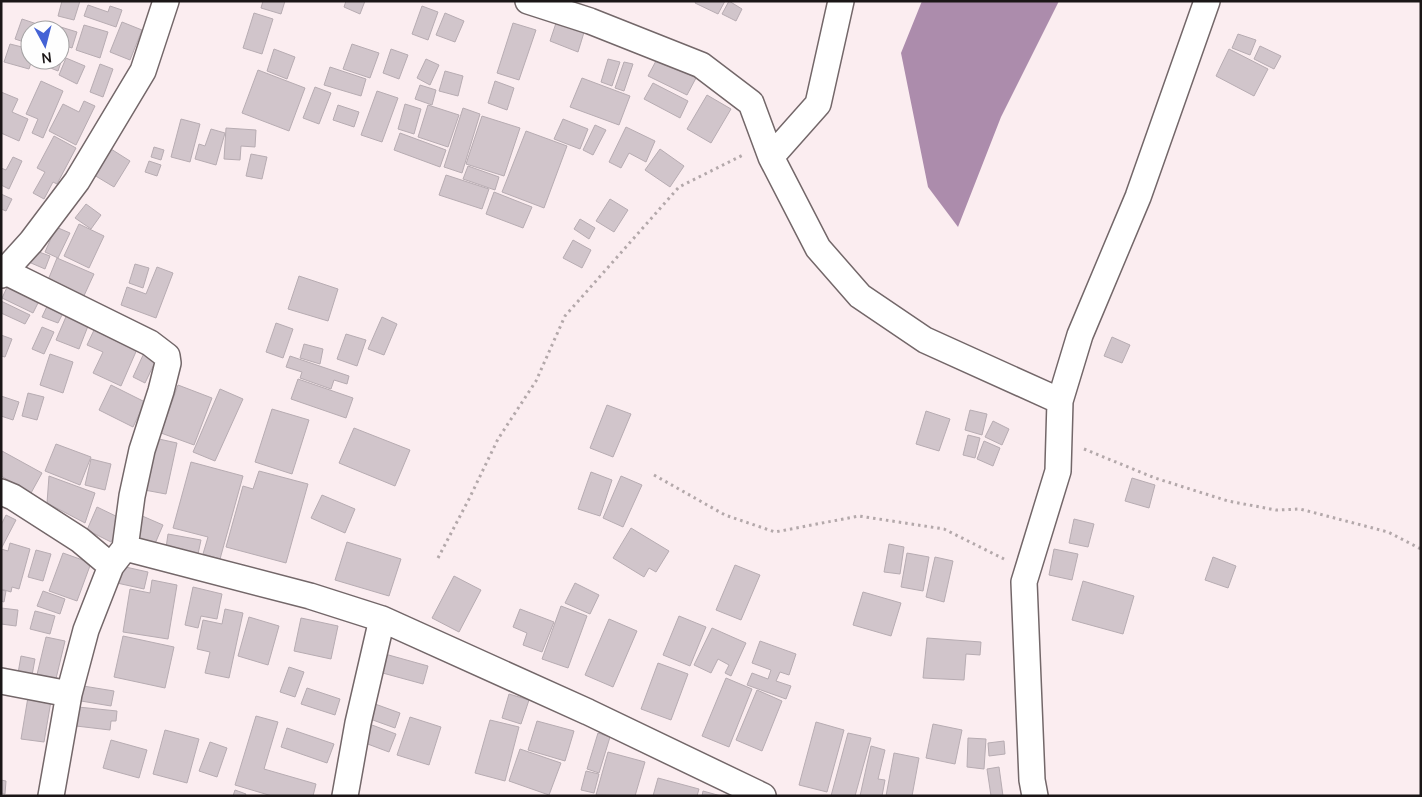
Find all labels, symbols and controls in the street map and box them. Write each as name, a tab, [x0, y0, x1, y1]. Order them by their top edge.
north arrow	[20, 20, 70, 70]
text: N	[40, 48, 53, 68]

